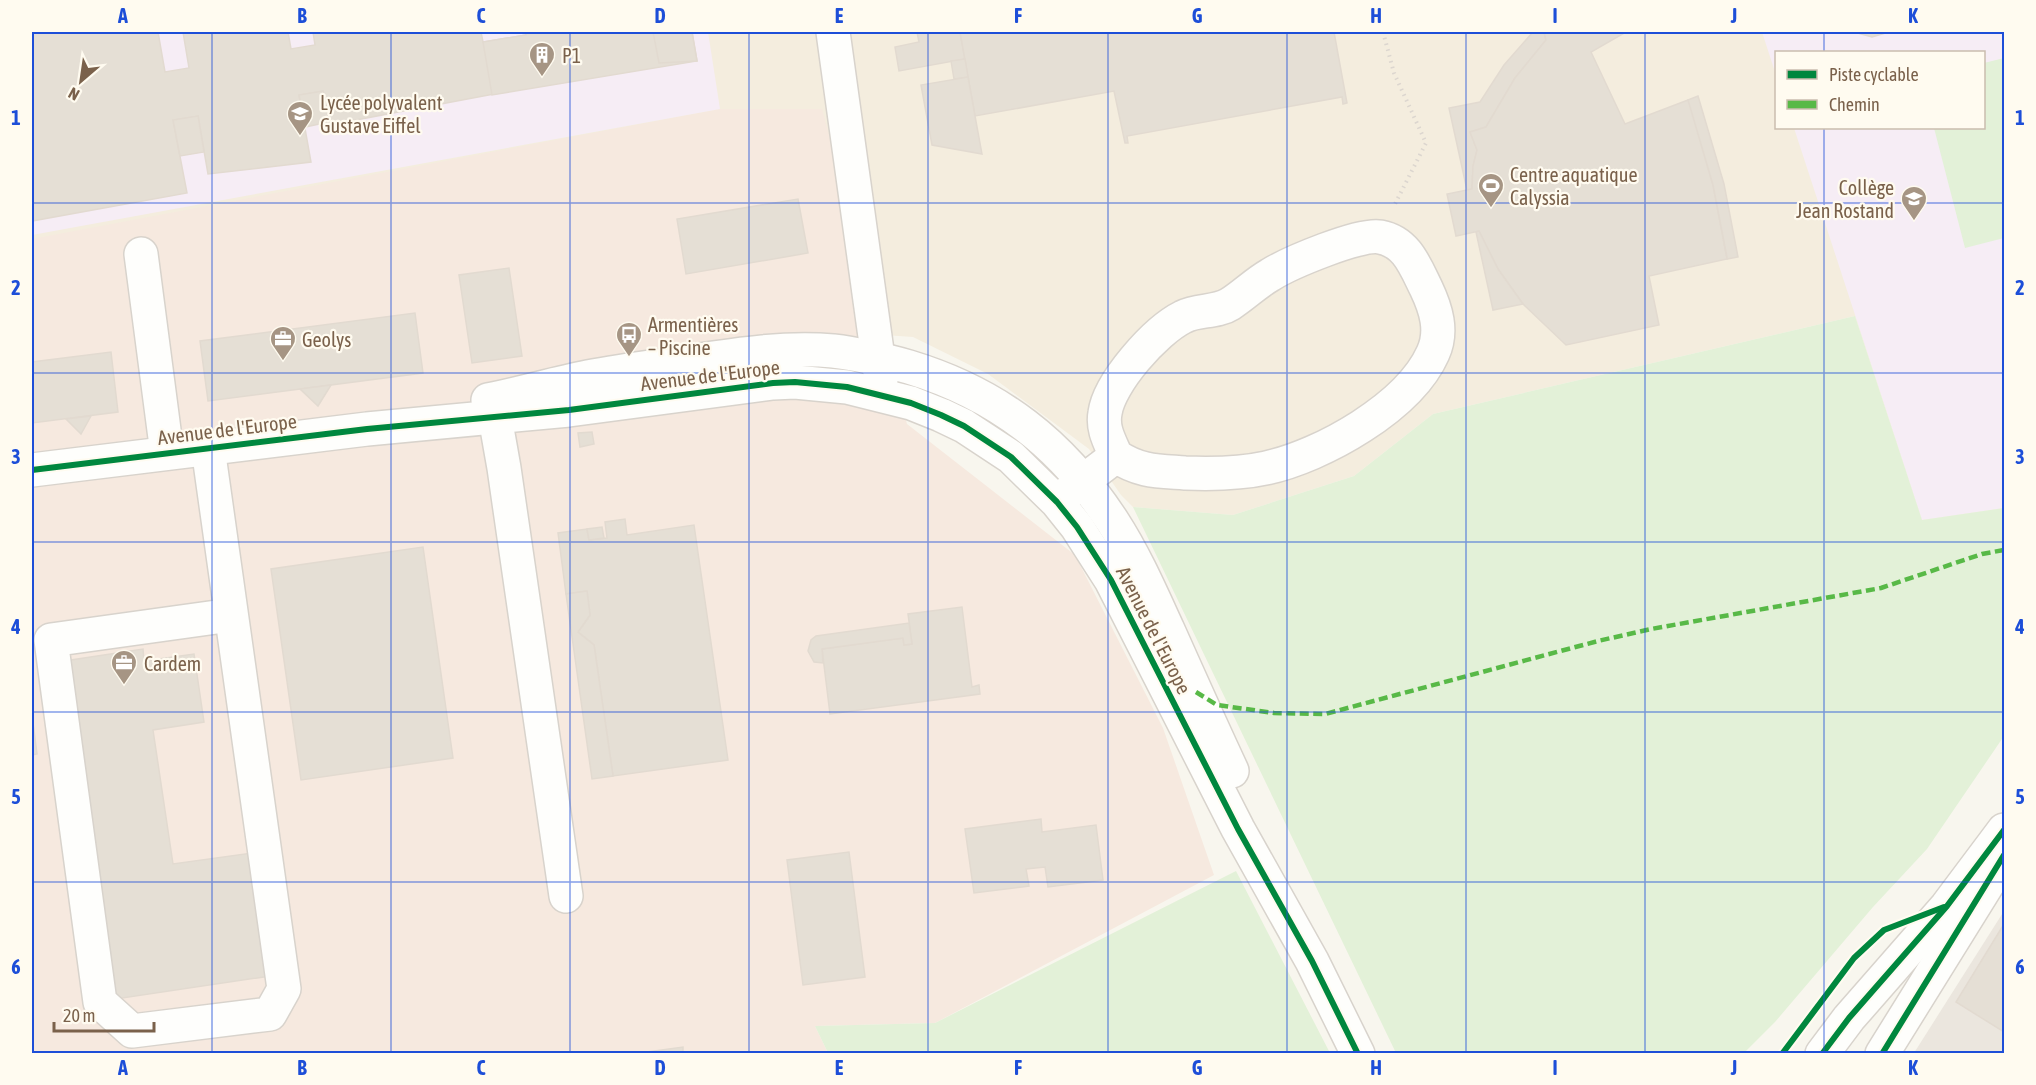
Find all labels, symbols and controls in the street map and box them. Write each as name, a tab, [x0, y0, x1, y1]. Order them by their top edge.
text: A	[117, 4, 128, 27]
text: B	[297, 4, 307, 27]
text: C	[477, 4, 486, 27]
text: D	[654, 4, 666, 27]
text: E	[835, 4, 844, 27]
text: F	[1014, 4, 1022, 27]
text: G	[1192, 4, 1203, 27]
text: H	[1370, 4, 1382, 27]
text: I	[1552, 4, 1558, 27]
text: J	[1730, 4, 1737, 27]
text: K	[1908, 4, 1918, 27]
building icon: P1	[527, 40, 557, 78]
place label: P1	[562, 44, 581, 67]
north arrow	[51, 51, 111, 111]
legend	[1775, 51, 1985, 129]
text: Piste cyclable	[1829, 64, 1919, 85]
text: N	[65, 84, 82, 104]
place label: Lycée polyvalent Gustave Eiffel	[320, 91, 443, 137]
text: Chemin	[1829, 94, 1880, 115]
school or university icon: Lycée polyvalent Gustave Eiffel	[285, 99, 315, 137]
text: 1	[11, 106, 21, 129]
text: 1	[2015, 106, 2025, 129]
place label: Centre aquatique Calyssia	[1510, 163, 1638, 209]
sports icon: Centre aquatique Calyssia	[1476, 171, 1506, 209]
place label: Collège Jean Rostand	[1796, 176, 1894, 222]
school or university icon: Collège Jean Rostand	[1899, 184, 1929, 222]
text: 2	[11, 276, 21, 299]
text: 2	[2015, 276, 2025, 299]
place label: Armentières – Piscine	[648, 313, 738, 359]
bus stop icon: Armentières – Piscine	[614, 320, 644, 358]
office icon: Geolys	[268, 324, 298, 362]
place label: Geolys	[302, 328, 351, 351]
street label: Avenue de l'Europe	[639, 355, 781, 395]
street label: Avenue de l'Europe	[156, 409, 298, 449]
text: 3	[11, 445, 21, 468]
text: 3	[2015, 445, 2025, 468]
street label: Avenue de l'Europe	[1112, 562, 1196, 698]
text: 4	[10, 615, 21, 638]
text: 4	[2014, 615, 2025, 638]
office icon: Cardem	[109, 648, 139, 686]
place label: Cardem	[144, 652, 201, 675]
text: 5	[11, 785, 21, 808]
text: 5	[2015, 785, 2025, 808]
text: 6	[11, 955, 21, 978]
text: 6	[2015, 955, 2025, 978]
scale bar	[54, 995, 154, 1033]
text: 20 m	[63, 1005, 95, 1026]
text: A	[117, 1056, 128, 1079]
text: B	[297, 1056, 307, 1079]
text: C	[477, 1056, 486, 1079]
text: D	[654, 1056, 666, 1079]
text: E	[835, 1056, 844, 1079]
text: F	[1014, 1056, 1022, 1079]
text: G	[1192, 1056, 1203, 1079]
text: H	[1370, 1056, 1382, 1079]
text: I	[1552, 1056, 1558, 1079]
text: J	[1730, 1056, 1737, 1079]
text: K	[1908, 1056, 1918, 1079]

